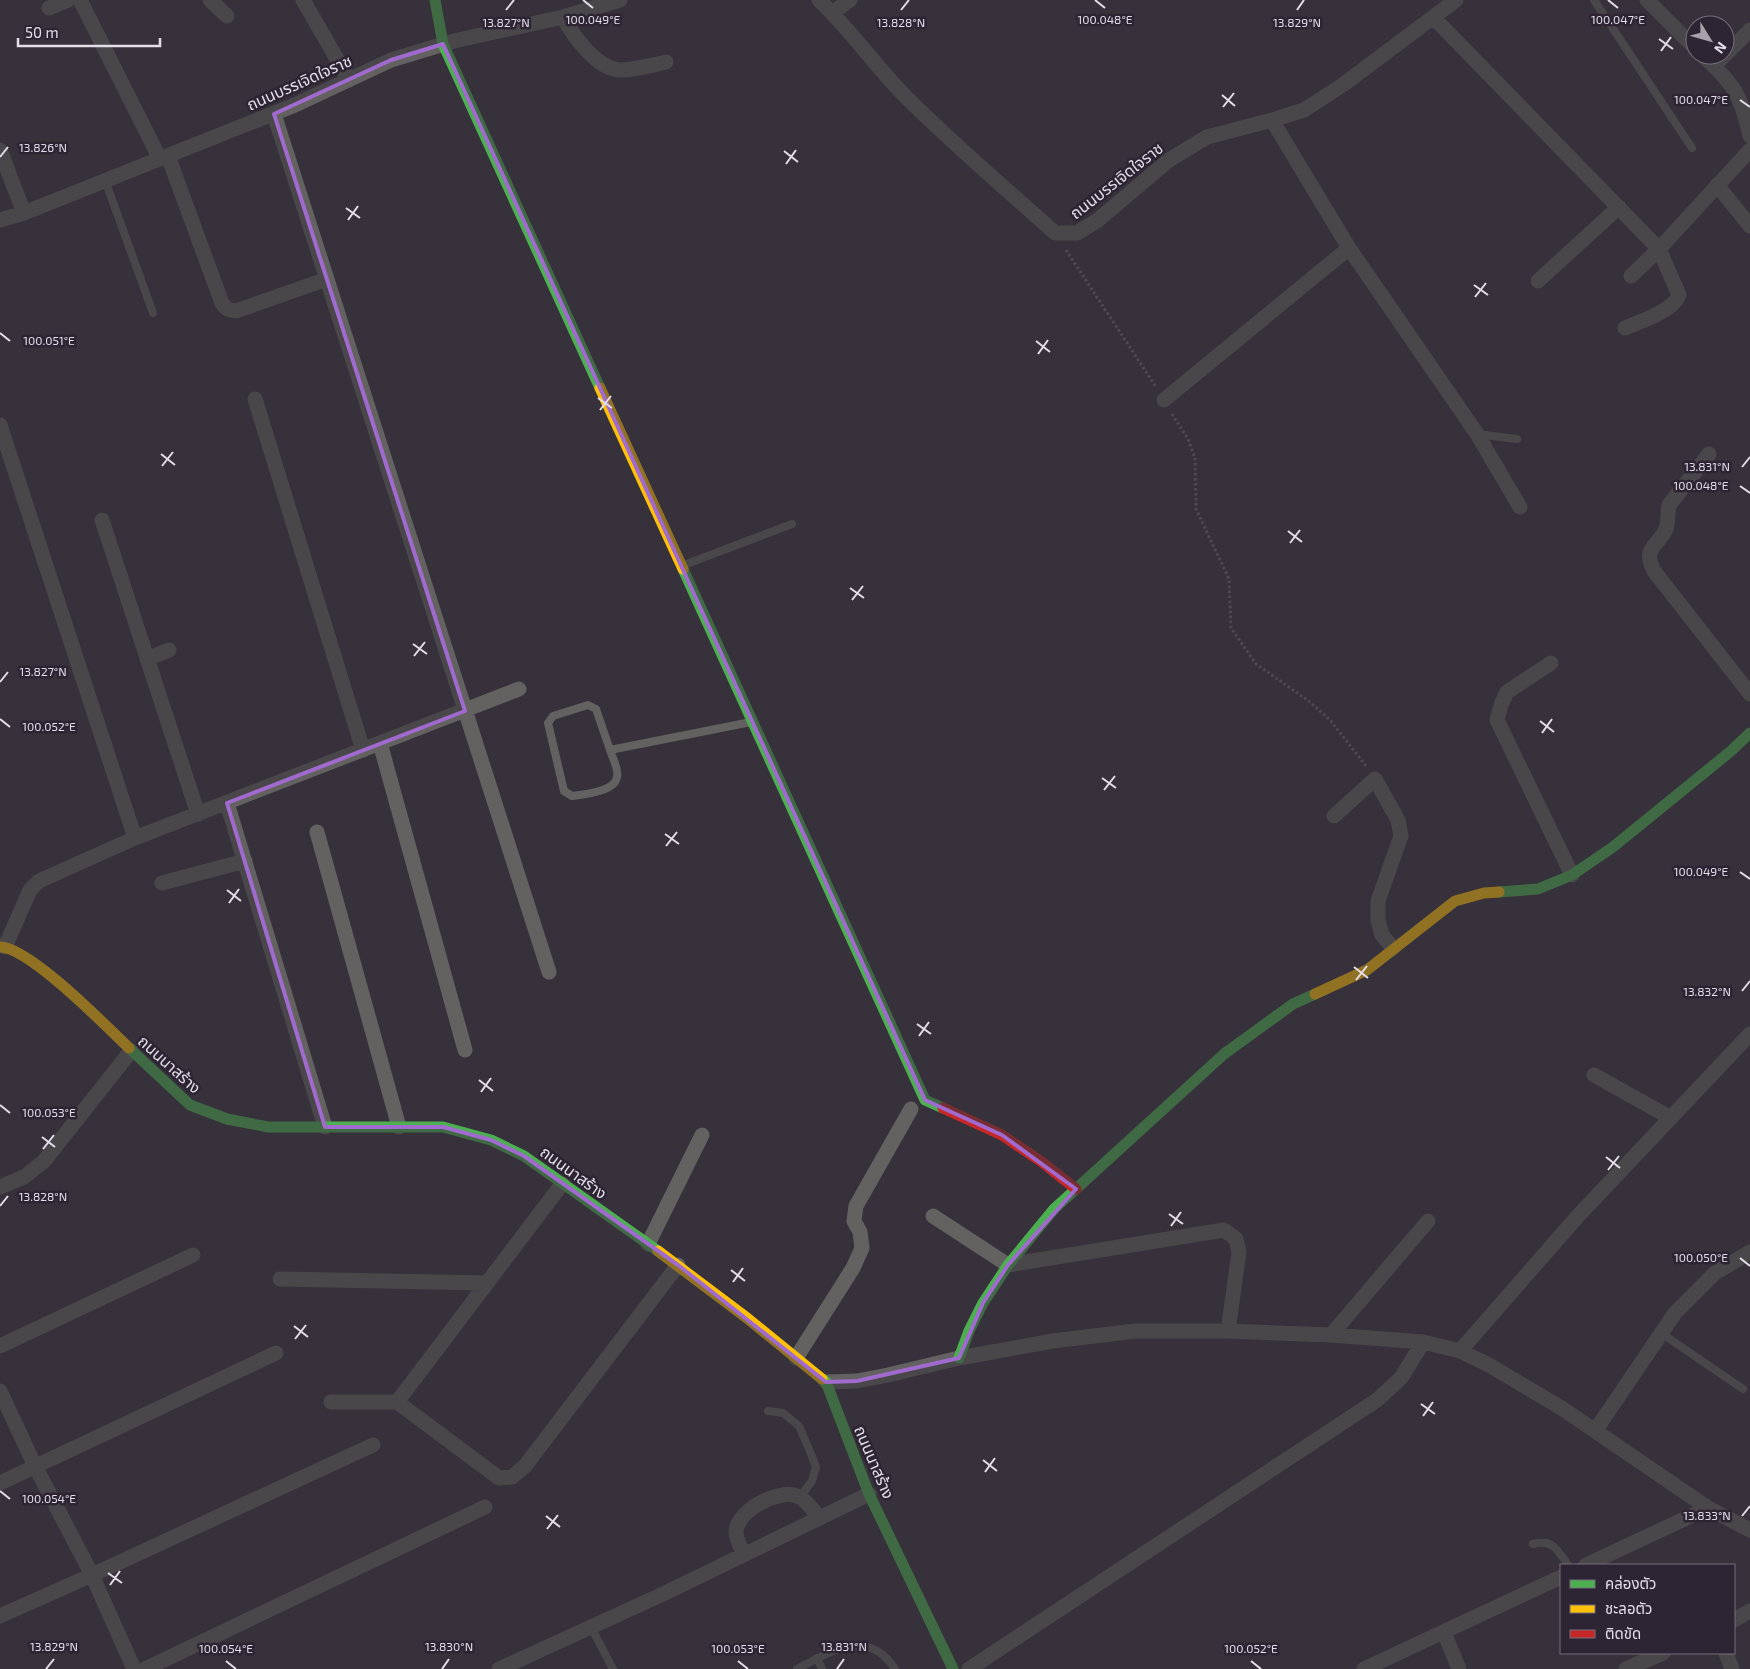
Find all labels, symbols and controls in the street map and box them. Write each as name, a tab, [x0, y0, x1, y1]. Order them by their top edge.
text: 100.049°E	[566, 12, 621, 26]
text: 100.048°E	[1078, 12, 1133, 26]
text: 100.047°E	[1591, 12, 1645, 26]
scale bar	[18, 15, 160, 47]
text: 13.827°N	[482, 15, 530, 29]
text: 13.828°N	[877, 15, 925, 29]
text: 13.829°N	[1273, 15, 1321, 29]
north arrow	[1685, 15, 1735, 65]
text: 50 m	[25, 23, 59, 41]
text: N	[1711, 39, 1731, 57]
street label: ถนนบรรเจิดใจราช	[244, 50, 354, 114]
text: 100.047°E	[1674, 92, 1728, 106]
street label: ถนนบรรเจิดใจราช	[1066, 138, 1166, 222]
text: 13.826°N	[19, 140, 67, 154]
text: 100.051°E	[23, 333, 75, 347]
text: 13.831°N	[1684, 459, 1730, 473]
text: 100.048°E	[1674, 478, 1729, 492]
text: 13.827°N	[19, 664, 67, 678]
text: 100.052°E	[22, 719, 76, 733]
text: 100.049°E	[1674, 864, 1729, 878]
text: 13.832°N	[1683, 984, 1731, 998]
street label: ถนนนาสร้าง	[135, 1031, 205, 1097]
text: 100.053°E	[22, 1105, 76, 1119]
street label: ถนนนาสร้าง	[537, 1142, 611, 1202]
text: 13.828°N	[19, 1189, 67, 1203]
text: 100.050°E	[1674, 1250, 1728, 1264]
street label: ถนนนาสร้าง	[851, 1423, 899, 1501]
text: 100.054°E	[22, 1491, 76, 1505]
text: 13.833°N	[1683, 1508, 1731, 1522]
legend	[1560, 1564, 1735, 1654]
text: คล่องตัว	[1605, 1574, 1656, 1592]
text: ชะลอตัว	[1605, 1599, 1652, 1617]
text: ติดขัด	[1605, 1624, 1641, 1642]
text: 13.829°N	[30, 1639, 78, 1653]
text: 13.830°N	[425, 1639, 473, 1653]
text: 13.831°N	[821, 1639, 867, 1653]
text: 100.054°E	[199, 1641, 253, 1655]
text: 100.053°E	[711, 1641, 765, 1655]
text: 100.052°E	[1224, 1641, 1278, 1655]

